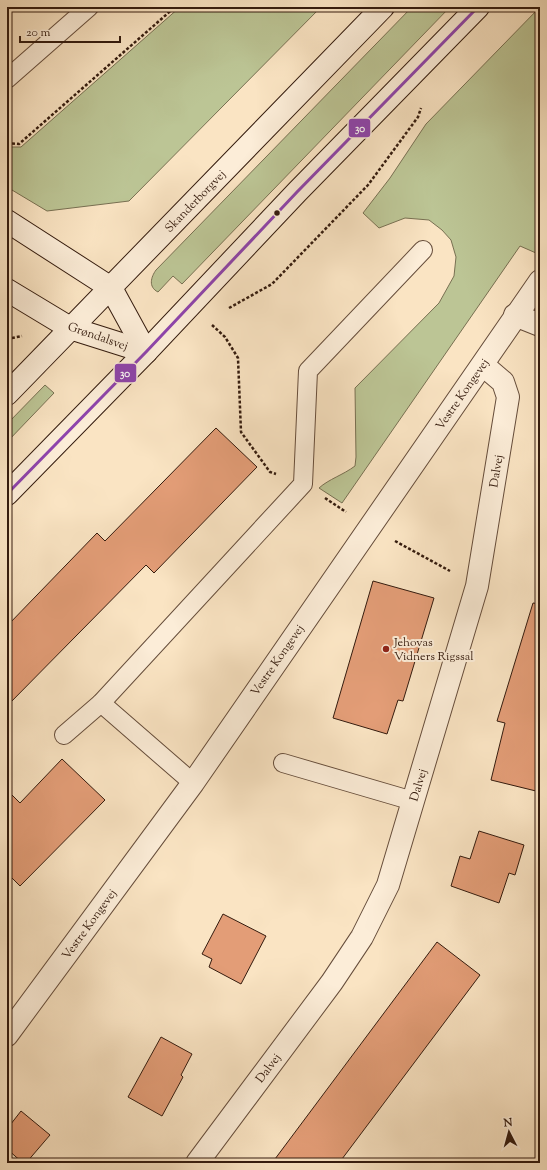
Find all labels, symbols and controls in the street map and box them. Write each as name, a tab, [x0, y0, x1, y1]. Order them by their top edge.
scale bar	[20, 18, 120, 44]
text: 20 m	[26, 24, 51, 42]
line badge: 30	[348, 118, 371, 138]
text: 30	[355, 121, 365, 137]
street label: Skanderborgvej	[161, 166, 230, 237]
unlabelled marker	[272, 208, 282, 218]
street label: Grøndalsvej	[65, 318, 130, 356]
street label: Vestre Kongevej	[432, 355, 494, 434]
line badge: 30	[114, 363, 137, 383]
text: 30	[120, 366, 130, 382]
street label: Dalvej	[486, 453, 508, 489]
street label: Vestre Kongevej	[247, 621, 309, 700]
place label: Jehovas Vidners Rigssal	[393, 634, 474, 666]
marker: Jehovas Vidners Rigssal	[381, 644, 391, 654]
street label: Dalvej	[406, 767, 432, 804]
street label: Vestre Kongevej	[58, 886, 122, 964]
street label: Dalvej	[252, 1050, 286, 1087]
north arrow	[489, 1112, 529, 1152]
text: N	[502, 1115, 513, 1132]

